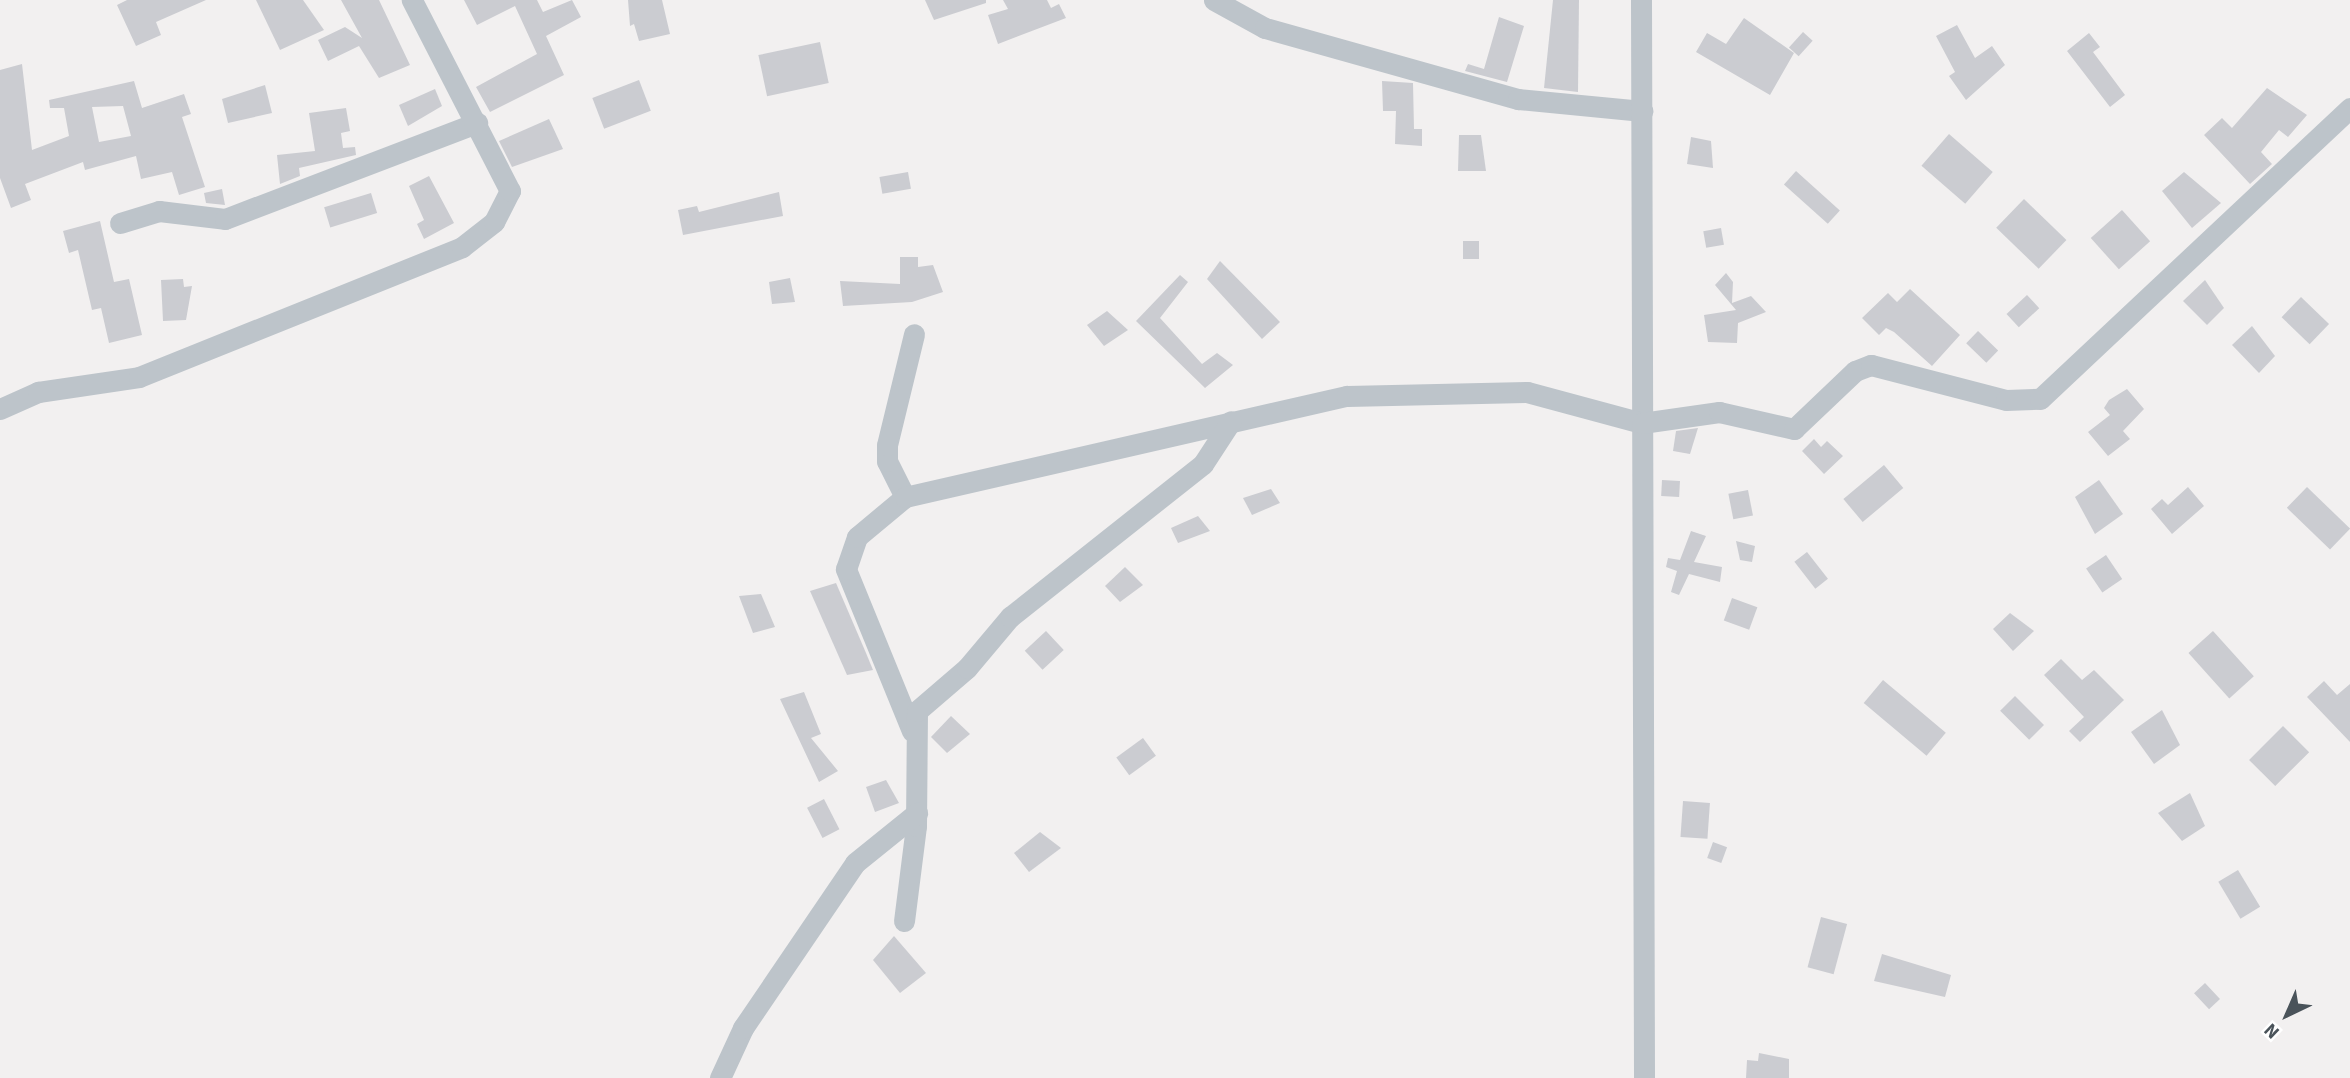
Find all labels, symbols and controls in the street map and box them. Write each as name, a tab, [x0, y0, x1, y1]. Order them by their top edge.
north arrow	[2252, 980, 2322, 1050]
text: N	[2258, 1016, 2286, 1045]

